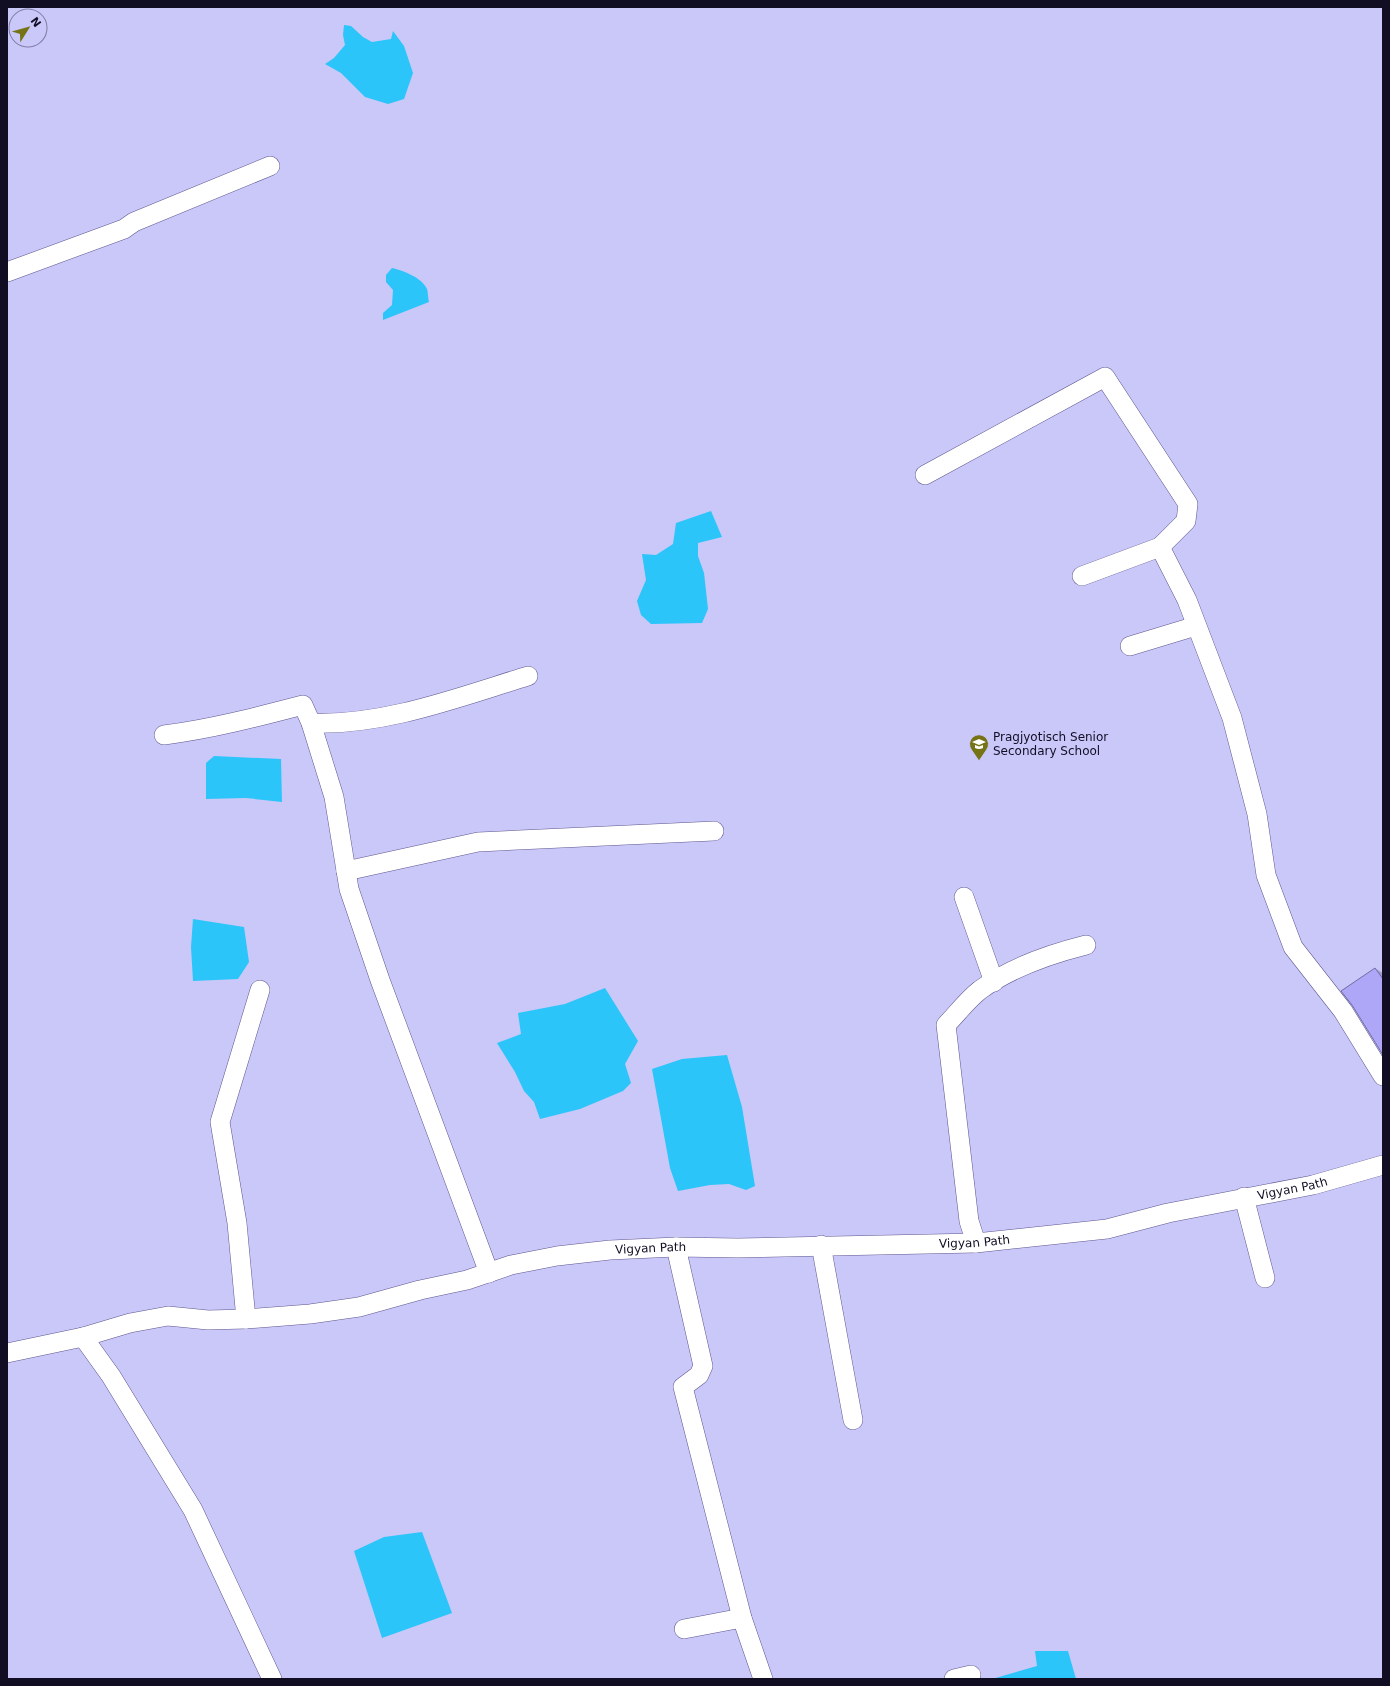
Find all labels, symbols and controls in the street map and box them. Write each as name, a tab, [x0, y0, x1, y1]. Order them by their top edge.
north arrow	[8, 8, 48, 48]
text: N	[28, 15, 44, 30]
place label: Pragjyotisch Senior Secondary School	[993, 730, 1108, 758]
school or university icon: Pragjyotisch Senior Secondary School	[968, 733, 990, 761]
street label: Vigyan Path	[1256, 1174, 1329, 1203]
street label: Vigyan Path	[939, 1232, 1011, 1251]
street label: Vigyan Path	[615, 1240, 686, 1257]

